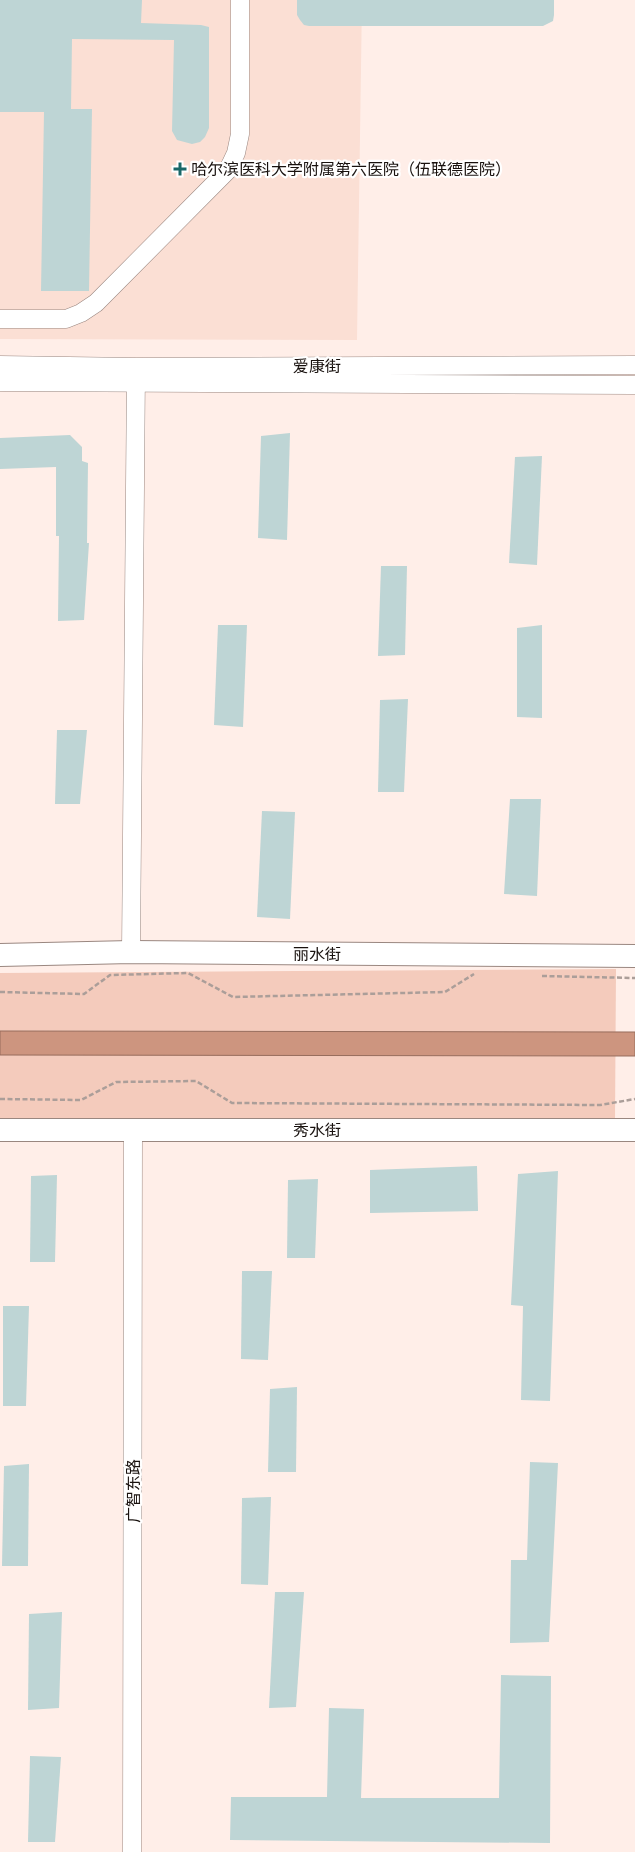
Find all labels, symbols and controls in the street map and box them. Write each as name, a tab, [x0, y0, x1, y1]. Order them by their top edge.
place label: 哈尔滨医科大学附属第六医院（伍联德医院）	[191, 159, 511, 180]
marker: 哈尔滨医科大学附属第六医院（伍联德医院）	[173, 162, 187, 176]
street label: 爱康街	[293, 356, 341, 377]
street label: 丽水街	[293, 944, 341, 965]
street label: 秀水街	[293, 1120, 341, 1141]
street label: 广智东路	[123, 1459, 144, 1523]

